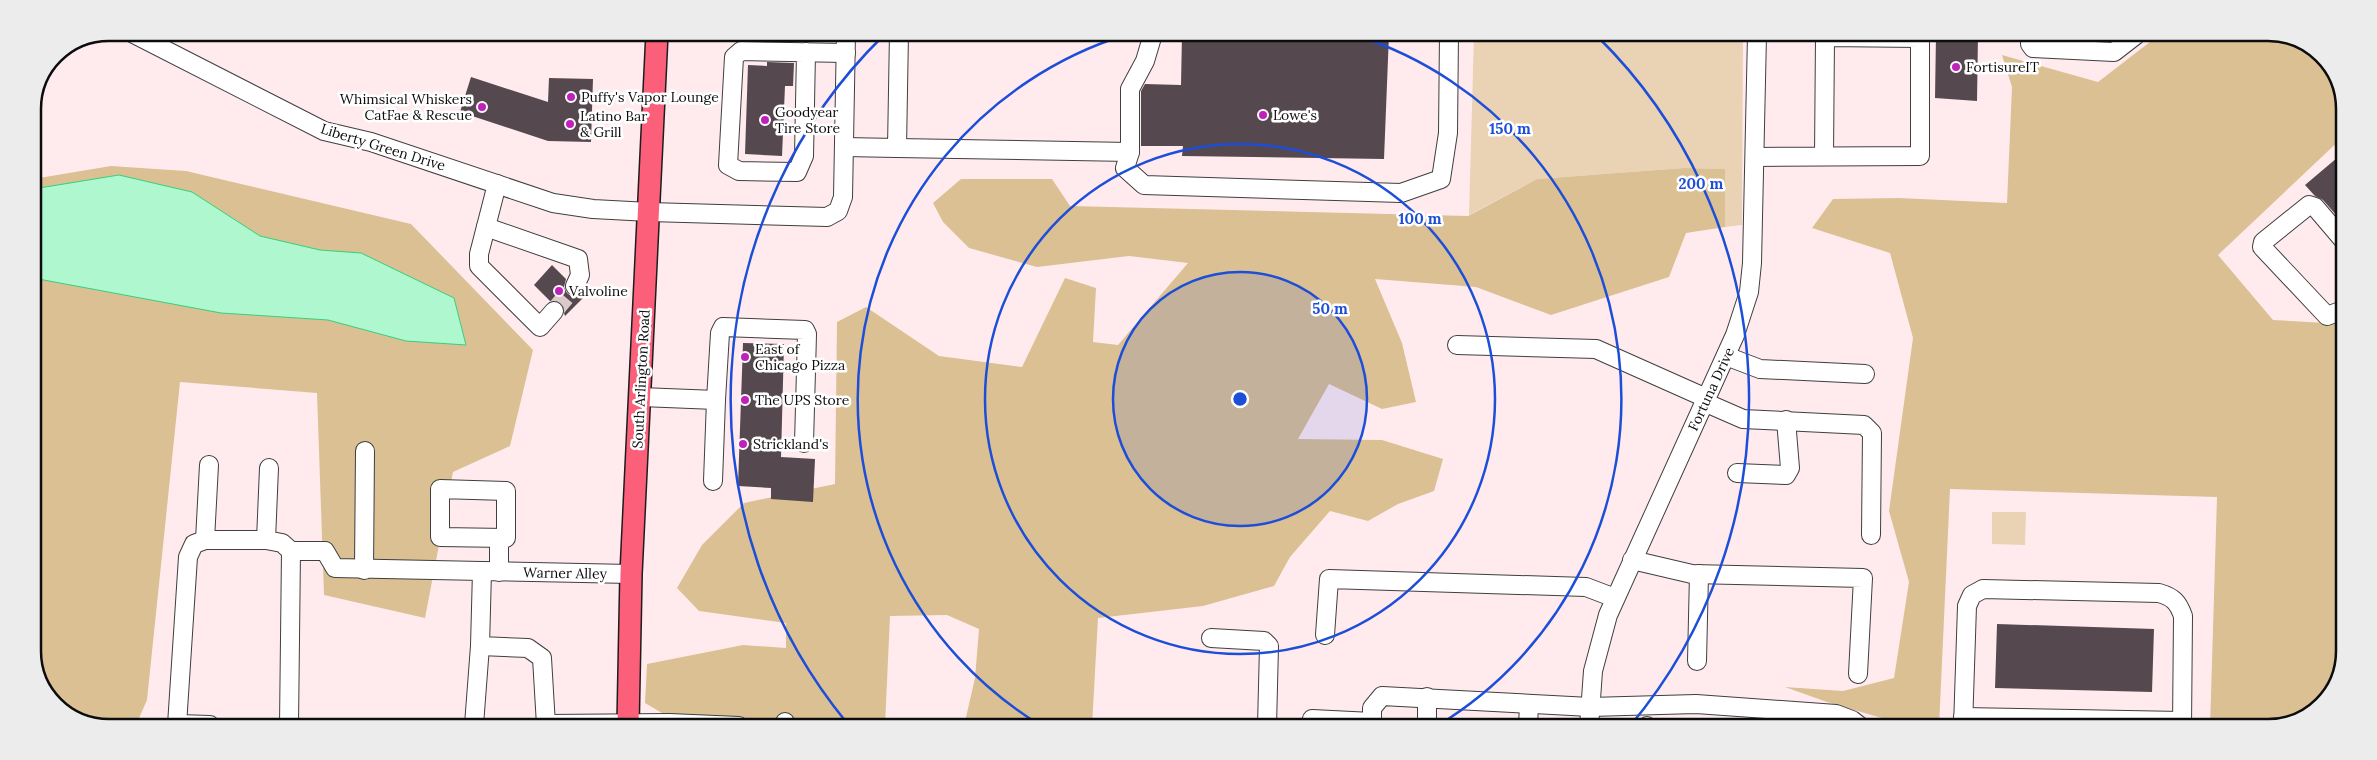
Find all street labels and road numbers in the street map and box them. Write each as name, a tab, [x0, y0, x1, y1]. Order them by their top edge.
street label: Liberty Green Drive	[319, 119, 448, 175]
street label: South Arlington Road	[628, 309, 654, 449]
street label: Fortuna Drive	[1684, 344, 1738, 434]
street label: Warner Alley	[523, 563, 608, 583]

